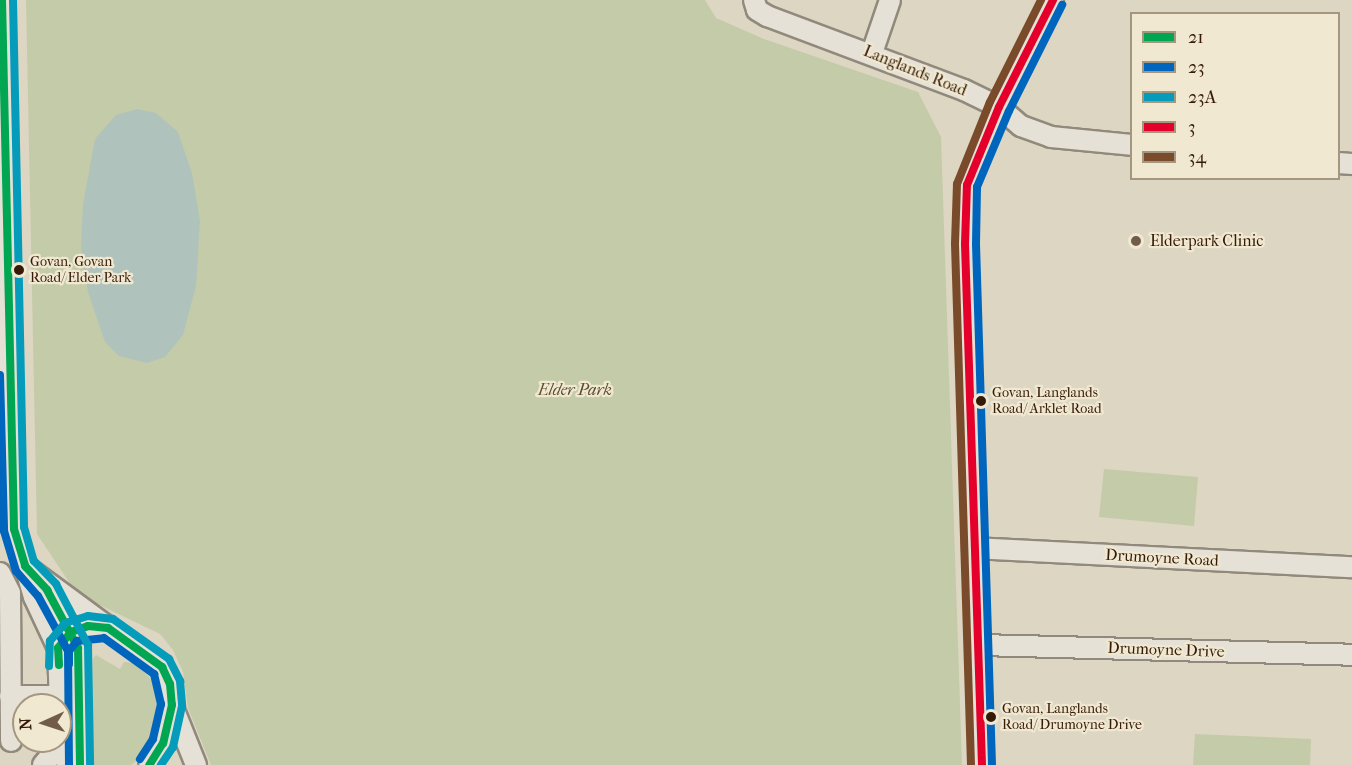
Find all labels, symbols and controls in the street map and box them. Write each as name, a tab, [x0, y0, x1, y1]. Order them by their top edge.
legend	[1130, 12, 1340, 180]
text: 21	[1188, 27, 1204, 48]
street label: Langlands Road	[861, 42, 969, 100]
text: 23	[1188, 57, 1205, 78]
text: 23A	[1188, 87, 1216, 108]
text: 3	[1188, 117, 1195, 138]
text: 34	[1188, 147, 1206, 168]
place label: Elderpark Clinic	[1150, 231, 1263, 251]
marker: Elderpark Clinic	[1127, 232, 1145, 250]
place label: Govan, Govan Road/ Elder Park	[30, 254, 131, 286]
marker: Govan, Govan Road/ Elder Park	[13, 264, 25, 276]
park label: Elder Park	[538, 380, 612, 400]
place label: Govan, Langlands Road/ Arklet Road	[992, 385, 1102, 418]
marker: Govan, Langlands Road/ Arklet Road	[975, 395, 987, 407]
street label: Drumoyne Road	[1105, 545, 1219, 571]
street label: Drumoyne Drive	[1107, 638, 1225, 662]
north arrow	[12, 693, 72, 753]
place label: Govan, Langlands Road/ Drumoyne Drive	[1002, 701, 1142, 734]
marker: Govan, Langlands Road/ Drumoyne Drive	[985, 711, 997, 723]
text: N	[16, 717, 35, 730]

